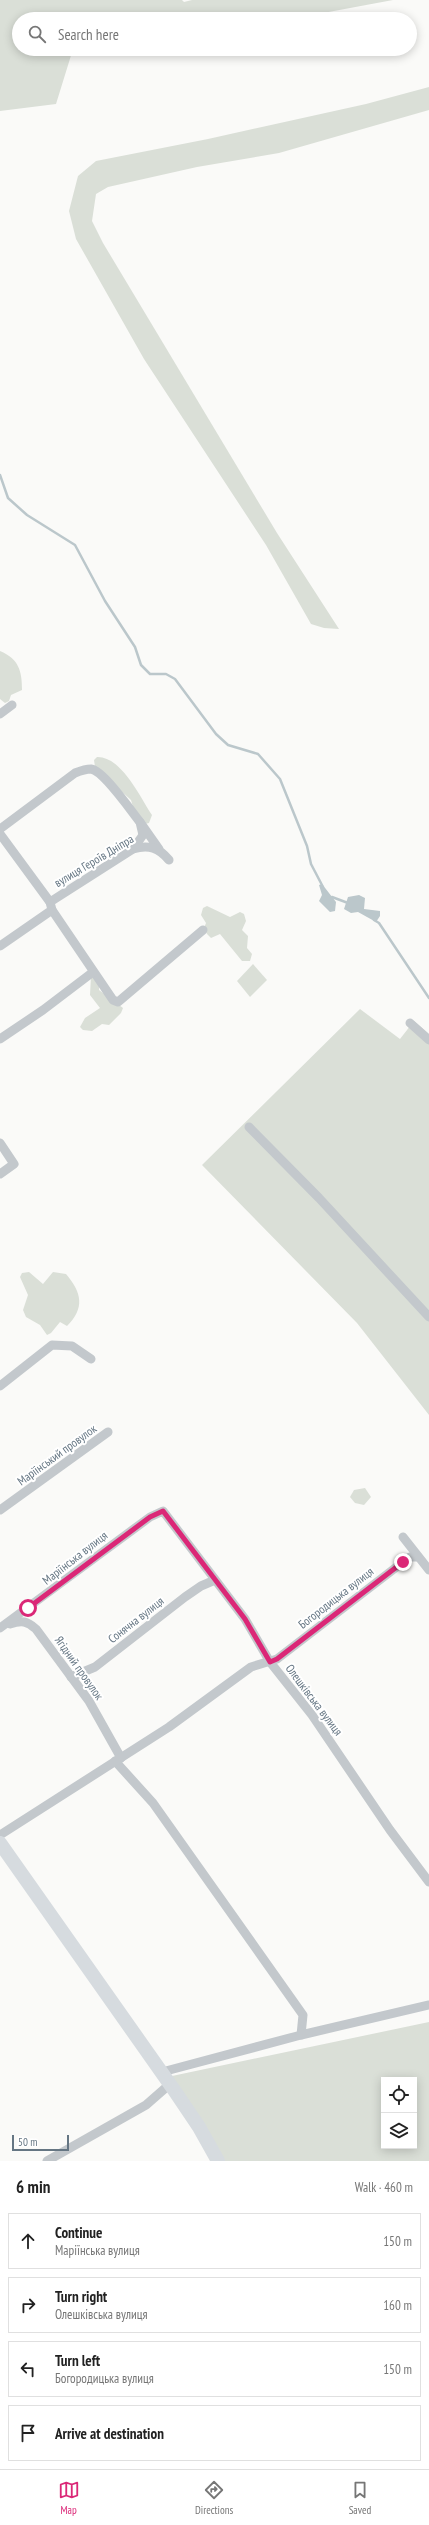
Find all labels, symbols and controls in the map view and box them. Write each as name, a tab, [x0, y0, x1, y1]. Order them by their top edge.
search box	[12, 12, 417, 56]
icon: search	[26, 23, 48, 45]
text: Search here	[58, 25, 119, 44]
street label: вулиця Героїв Дніпра	[51, 831, 136, 890]
street label: Маріїнський провулок	[14, 1421, 100, 1488]
street label: Маріїнська вулиця	[39, 1527, 110, 1588]
route end	[394, 1553, 412, 1571]
street label: Богородицька вулиця	[295, 1563, 377, 1632]
street label: Сонячна вулиця	[105, 1593, 167, 1646]
route start	[19, 1599, 37, 1617]
street label: Ягідний провулок	[52, 1633, 107, 1703]
street label: Олешківська вулиця	[283, 1661, 346, 1739]
map controls	[381, 2077, 417, 2149]
button: locate	[381, 2077, 417, 2113]
button: layers	[381, 2113, 417, 2149]
scale bar	[12, 2133, 69, 2152]
text: 50 m	[18, 2135, 37, 2149]
text: 6 min	[16, 2176, 50, 2198]
text: Walk · 460 m	[355, 2179, 413, 2196]
text: Continue	[55, 2223, 102, 2242]
icon: ahead	[17, 2230, 39, 2252]
text: 150 m	[383, 2233, 412, 2250]
text: Маріїнська вулиця	[55, 2242, 140, 2259]
text: Turn right	[55, 2287, 107, 2306]
icon: right	[17, 2294, 39, 2316]
text: 160 m	[383, 2297, 412, 2314]
text: Олешківська вулиця	[55, 2306, 148, 2323]
text: Turn left	[55, 2351, 100, 2370]
icon: left	[17, 2358, 39, 2380]
text: 150 m	[383, 2361, 412, 2378]
text: Богородицька вулиця	[55, 2370, 154, 2387]
icon: arrive	[17, 2422, 39, 2444]
text: Arrive at destination	[55, 2424, 164, 2443]
tab: Map	[58, 2479, 80, 2517]
tab: Directions	[195, 2479, 233, 2517]
tab: Saved	[349, 2479, 371, 2517]

